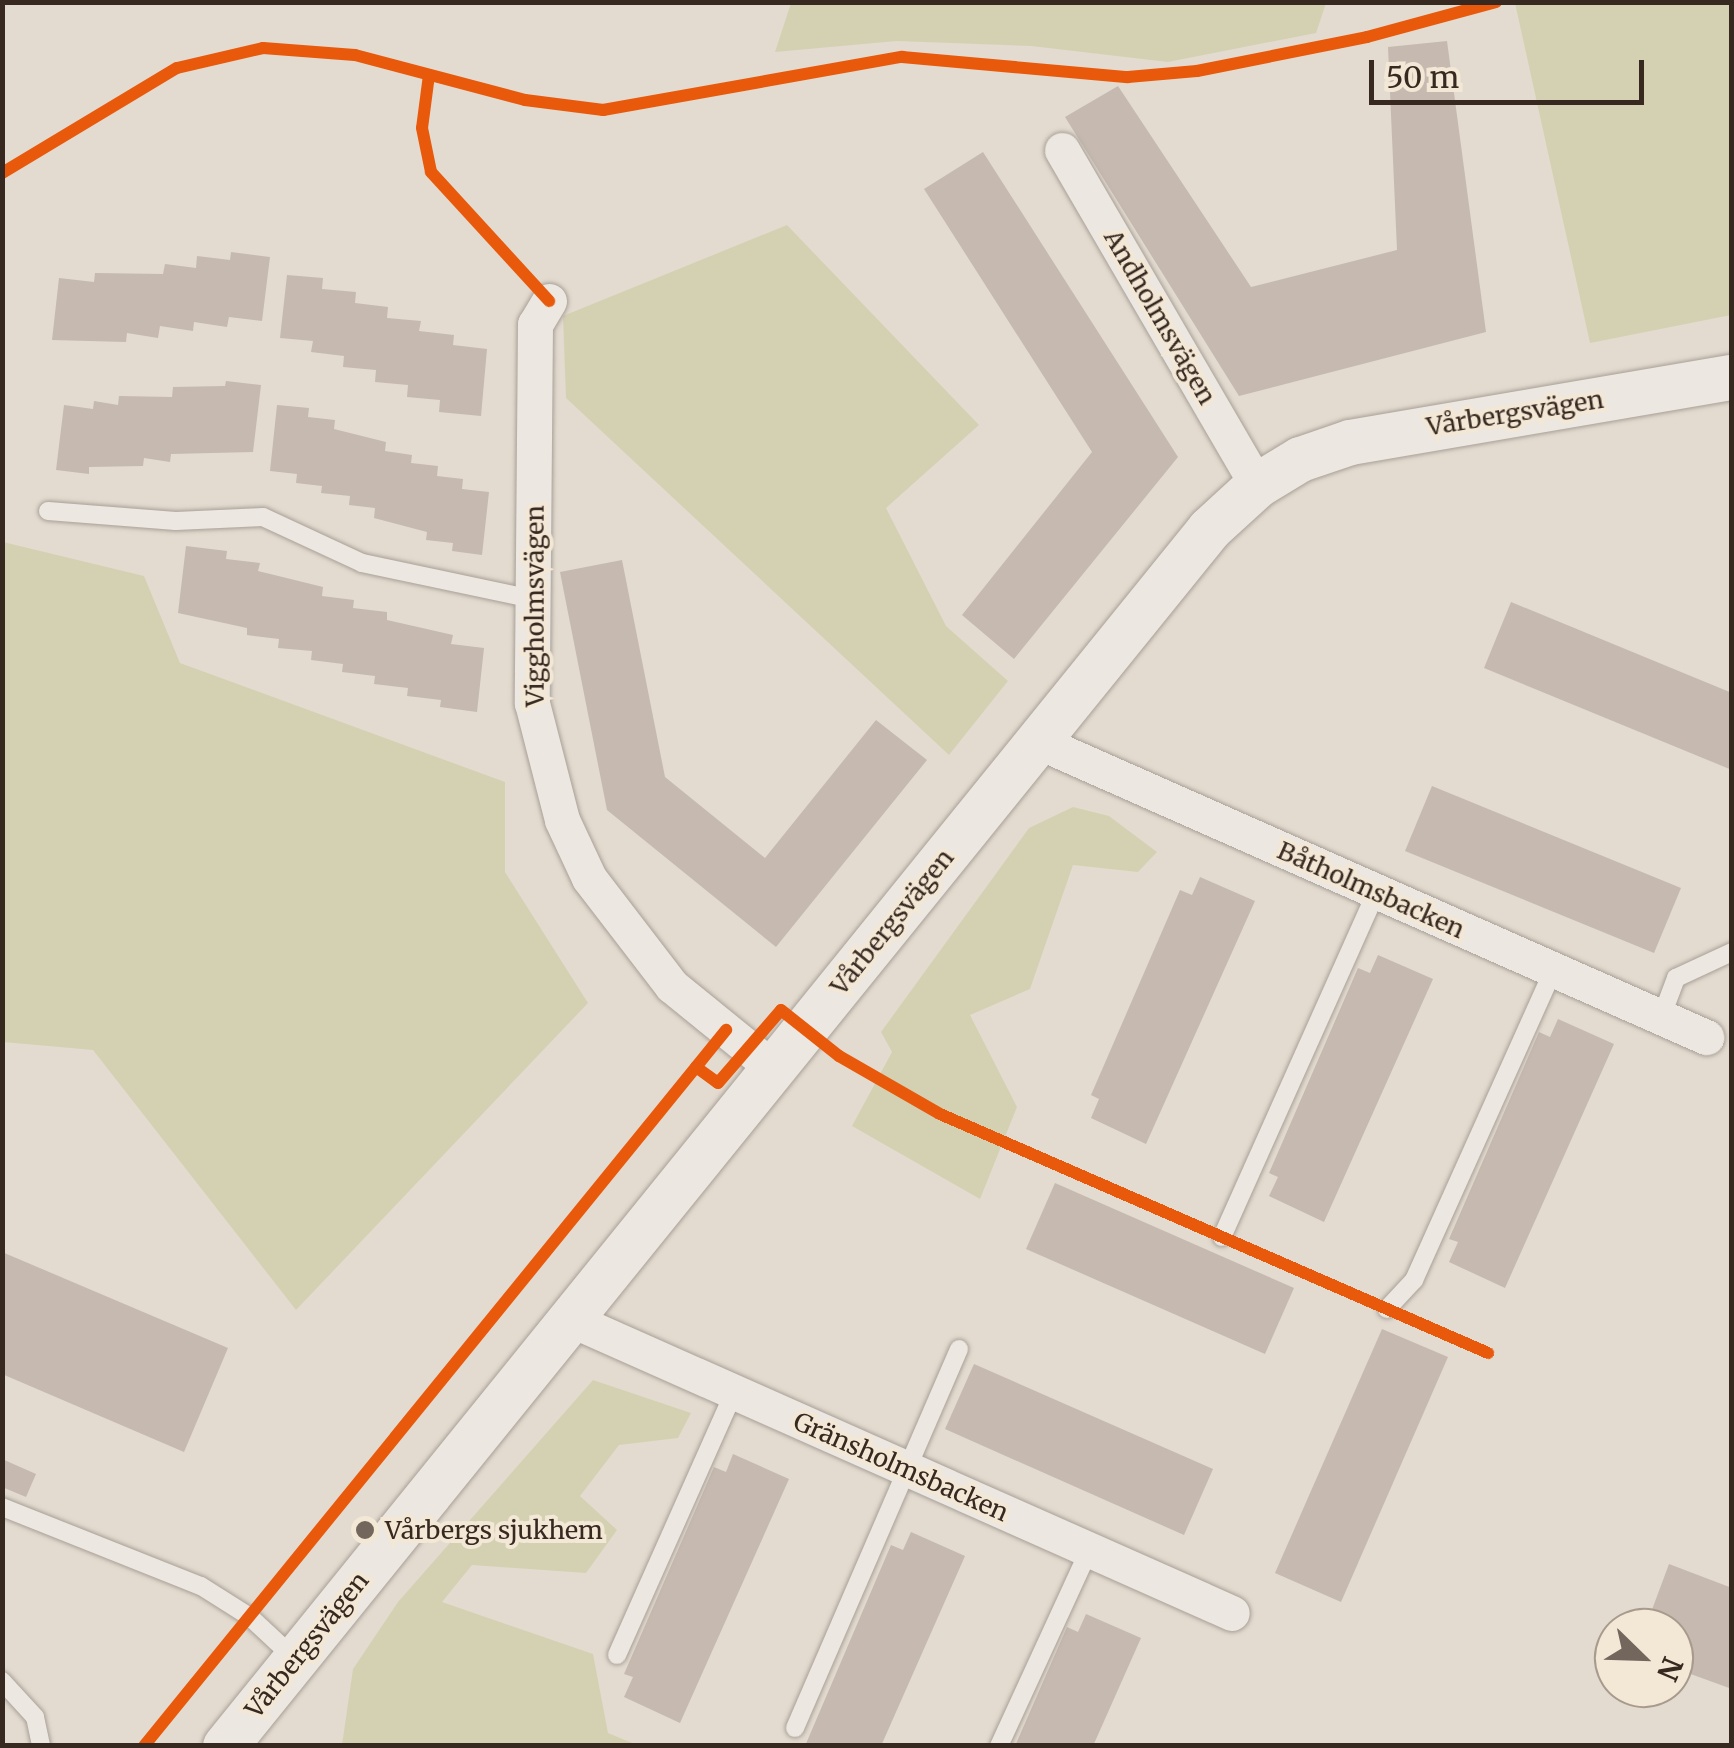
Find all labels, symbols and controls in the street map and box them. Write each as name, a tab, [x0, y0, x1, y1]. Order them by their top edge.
scale bar	[1374, 40, 1649, 102]
text: 50 m	[1386, 58, 1459, 96]
street label: Andholmsvägen	[1098, 224, 1222, 410]
street label: Vårbergsvägen	[1424, 384, 1606, 442]
street label: Viggholmsvägen	[520, 505, 550, 707]
street label: Båtholmsbacken	[1273, 835, 1469, 945]
street label: Vårbergsvägen	[824, 843, 960, 1001]
street label: Gränsholmsbacken	[789, 1406, 1013, 1528]
place label: Vårbergs sjukhem	[385, 1515, 603, 1545]
marker: Vårbergs sjukhem	[354, 1519, 376, 1541]
street label: Vårbergsvägen	[239, 1566, 375, 1724]
north arrow	[1594, 1608, 1694, 1708]
text: N	[1649, 1652, 1691, 1686]

